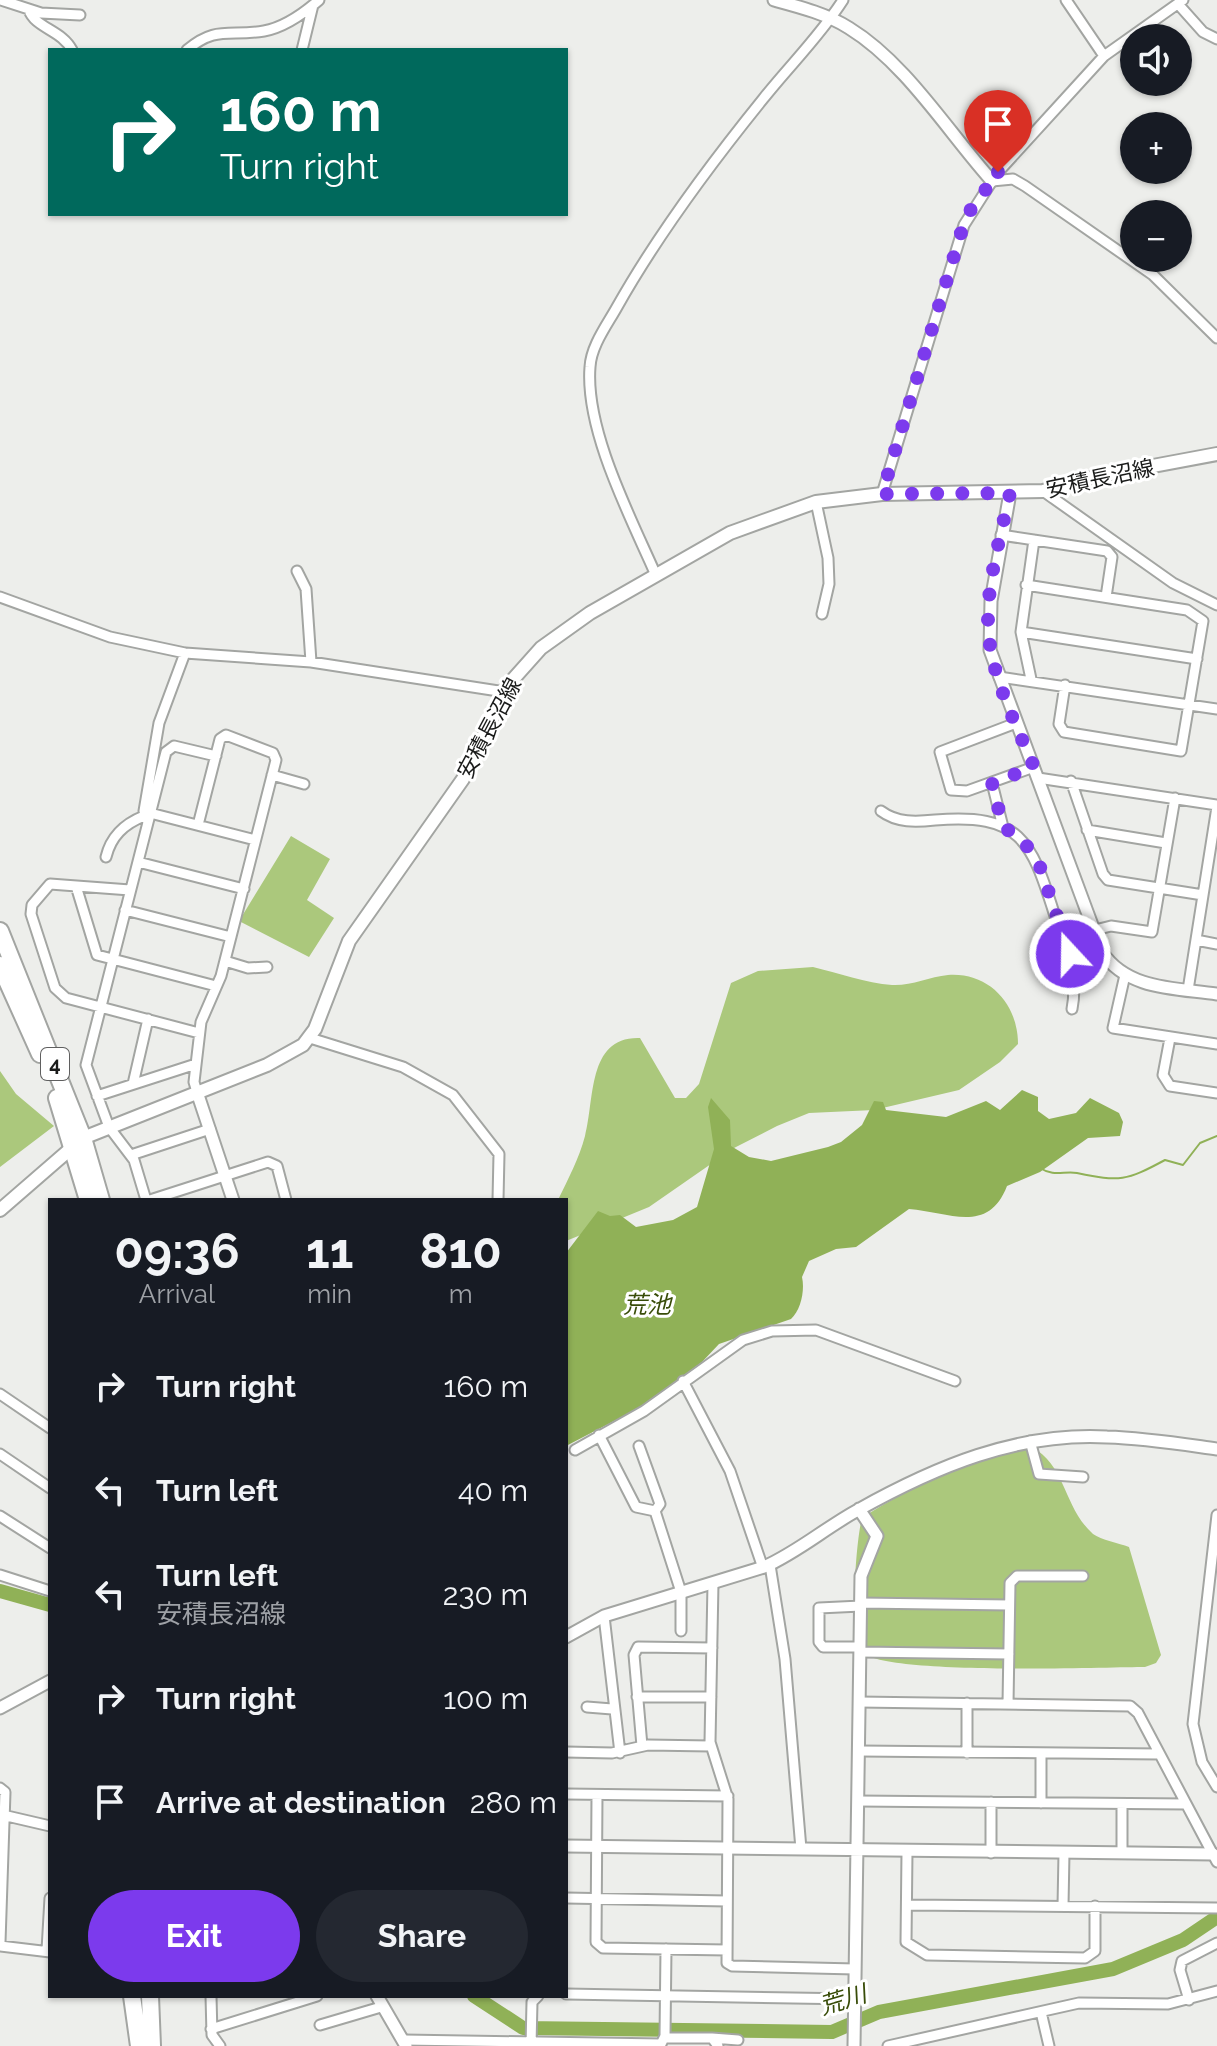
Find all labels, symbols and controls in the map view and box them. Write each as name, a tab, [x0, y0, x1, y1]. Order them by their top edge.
map controls	[1120, 24, 1192, 272]
button: sound	[1120, 24, 1192, 96]
text: 160 m	[220, 78, 382, 144]
icon: right	[88, 80, 192, 184]
pin	[964, 90, 1032, 172]
icon: arrive	[976, 102, 1020, 146]
button: +	[1120, 112, 1192, 184]
text: Turn right	[220, 145, 379, 187]
button: −	[1120, 200, 1192, 272]
street label: 安積長沼線	[1043, 454, 1157, 502]
street label: 安積長沼線	[452, 673, 526, 783]
position arrow	[1028, 912, 1112, 996]
road number: 4	[41, 1048, 69, 1080]
text: 09:36	[114, 1223, 240, 1279]
text: 11	[306, 1223, 353, 1279]
text: 810	[420, 1223, 502, 1279]
text: Arrival	[139, 1279, 215, 1309]
text: min	[307, 1279, 352, 1309]
text: m	[449, 1279, 473, 1309]
water label: 荒池	[623, 1290, 673, 1319]
icon: right	[88, 1364, 132, 1408]
text: Turn right	[156, 1369, 296, 1404]
text: 160 m	[443, 1369, 528, 1404]
icon: left	[88, 1468, 132, 1512]
text: Turn left	[156, 1473, 278, 1508]
text: 40 m	[458, 1473, 528, 1508]
text: Turn left	[156, 1558, 278, 1593]
icon: left	[88, 1572, 132, 1616]
text: 230 m	[443, 1577, 528, 1612]
text: 安積長沼線	[156, 1599, 286, 1629]
icon: right	[88, 1676, 132, 1720]
text: Turn right	[156, 1681, 296, 1716]
text: 100 m	[443, 1681, 528, 1716]
icon: arrive	[88, 1780, 132, 1824]
text: Arrive at destination	[156, 1785, 446, 1820]
text: 280 m	[470, 1785, 557, 1820]
button: Exit	[88, 1890, 300, 1982]
button: Share	[316, 1890, 528, 1982]
water label: 荒川	[816, 1978, 873, 2020]

